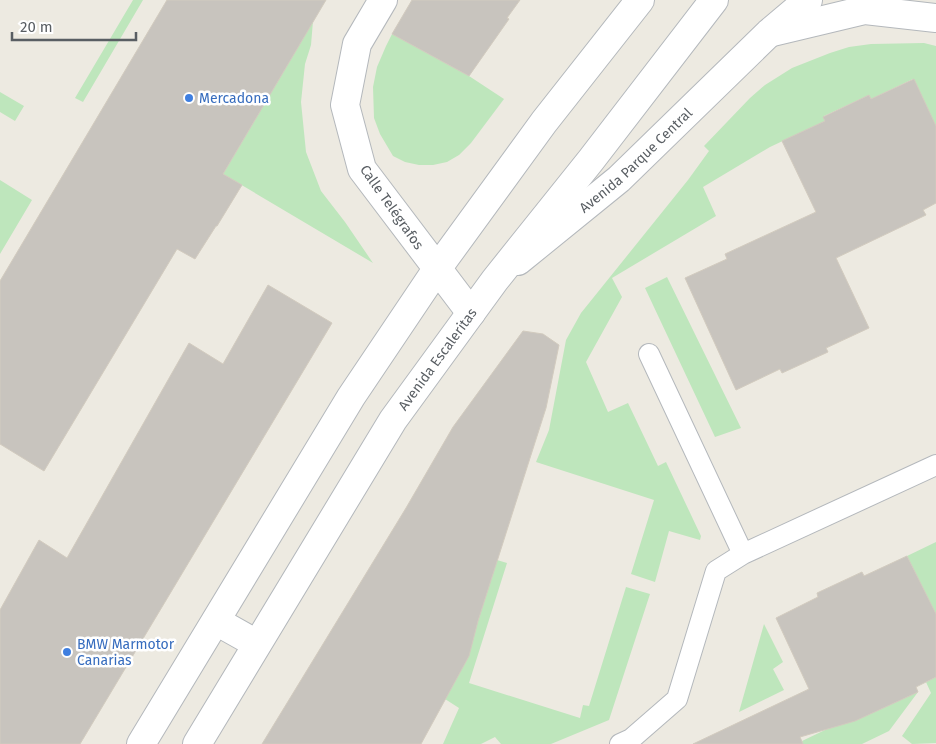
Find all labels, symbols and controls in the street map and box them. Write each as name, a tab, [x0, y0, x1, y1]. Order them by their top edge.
scale bar	[12, 10, 136, 42]
text: 20 m	[20, 18, 53, 36]
place label: Mercadona	[199, 90, 269, 107]
marker: Mercadona	[183, 92, 195, 104]
street label: Avenida Parque Central	[576, 105, 696, 217]
street label: Calle Telégrafos	[356, 162, 427, 253]
street label: Avenida Escaleritas	[395, 305, 481, 414]
place label: BMW Marmotor Canarias	[77, 636, 175, 669]
marker: BMW Marmotor Canarias	[61, 646, 73, 658]

